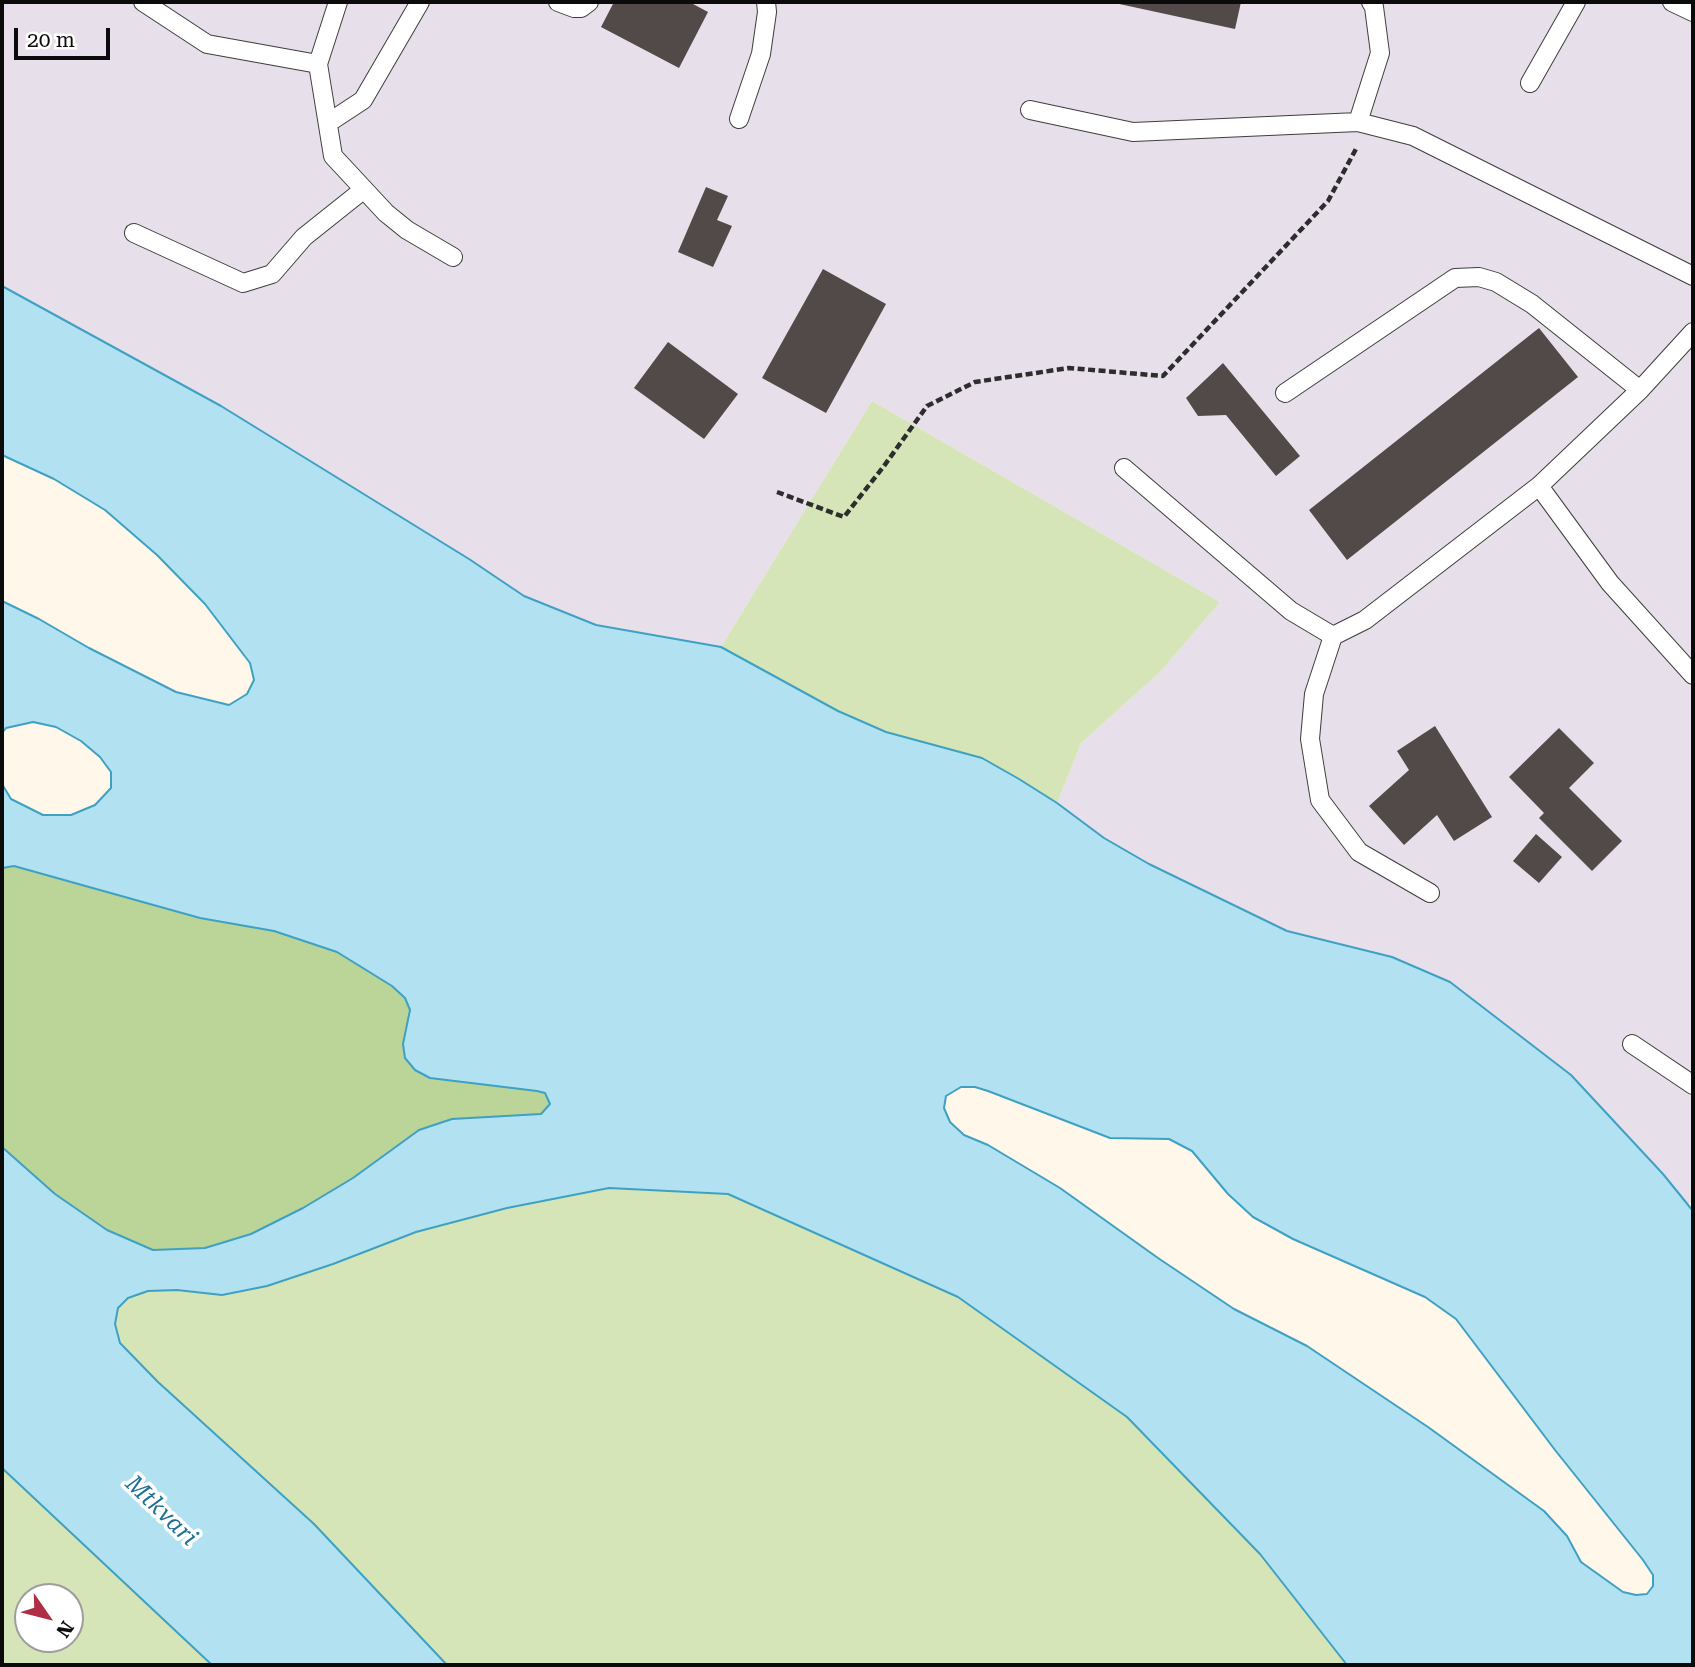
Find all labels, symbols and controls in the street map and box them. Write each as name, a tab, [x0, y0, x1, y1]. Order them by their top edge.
scale bar	[18, 14, 114, 58]
text: 20 m	[27, 28, 75, 52]
water label: Mtkvari	[119, 1470, 203, 1552]
north arrow	[14, 1583, 84, 1653]
text: N	[51, 1617, 79, 1642]

